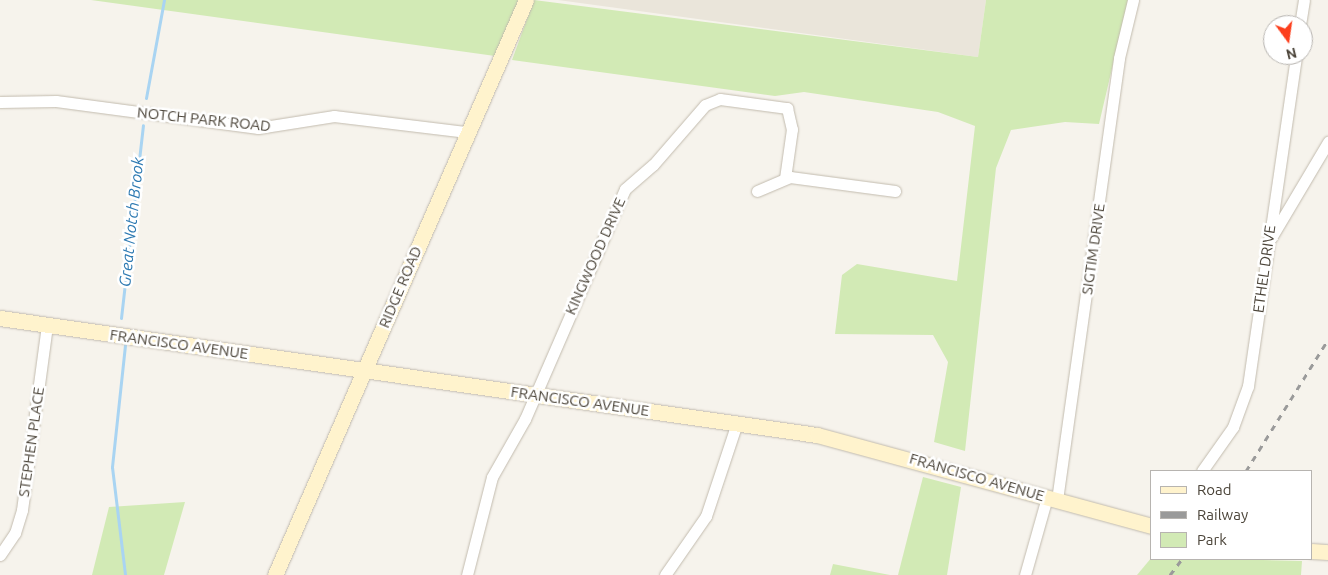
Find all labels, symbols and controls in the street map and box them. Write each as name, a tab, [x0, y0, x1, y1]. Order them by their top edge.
north arrow	[1263, 15, 1313, 65]
text: N	[1284, 45, 1298, 63]
street label: NOTCH PARK ROAD	[136, 103, 272, 135]
water label: Great Notch Brook	[115, 156, 147, 288]
street label: KINGWOOD DRIVE	[561, 195, 629, 317]
street label: SIGTIM DRIVE	[1078, 202, 1108, 296]
street label: ETHEL DRIVE	[1249, 224, 1279, 314]
street label: RIDGE ROAD	[375, 244, 425, 330]
street label: FRANCISCO AVENUE	[109, 325, 249, 363]
street label: FRANCISCO AVENUE	[510, 382, 650, 420]
street label: STEPHEN PLACE	[14, 386, 48, 498]
street label: FRANCISCO AVENUE	[908, 449, 1046, 505]
legend	[1150, 470, 1313, 560]
text: Road	[1197, 481, 1232, 498]
text: Railway	[1197, 506, 1248, 523]
text: Park	[1197, 531, 1227, 548]

